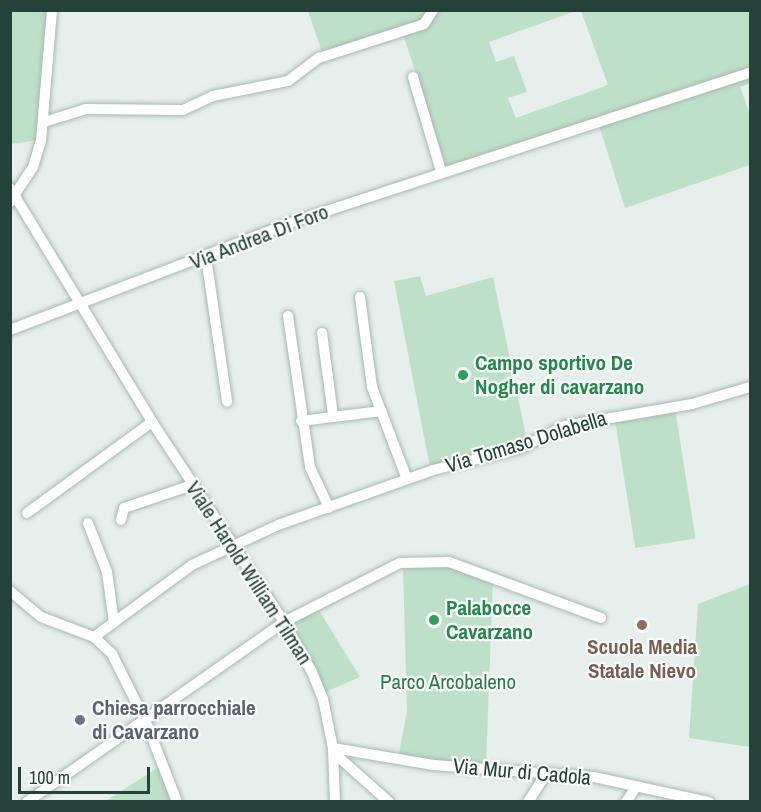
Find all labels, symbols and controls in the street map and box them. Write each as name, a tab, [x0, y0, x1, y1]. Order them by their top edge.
street label: Via Andrea Di Foro	[186, 199, 332, 275]
place label: Campo sportivo De Nogher di cavarzano	[475, 350, 644, 400]
marker: Campo sportivo De Nogher di cavarzano	[456, 368, 470, 382]
street label: Via Tomaso Dolabella	[442, 406, 610, 478]
street label: Viale Harold William Tilman	[180, 477, 318, 669]
place label: Palabocce Cavarzano	[446, 595, 533, 645]
marker: Palabocce Cavarzano	[427, 613, 441, 627]
marker: Scuola Media Statale Nievo	[635, 618, 649, 632]
place label: Scuola Media Statale Nievo	[587, 634, 697, 684]
park label: Parco Arcobaleno	[380, 669, 516, 695]
place label: Chiesa parrocchiale di Cavarzano	[92, 695, 256, 745]
marker: Chiesa parrocchiale di Cavarzano	[73, 713, 87, 727]
street label: Via Mur di Cadola	[452, 753, 592, 791]
scale bar	[21, 755, 153, 793]
text: 100 m	[29, 765, 70, 790]

